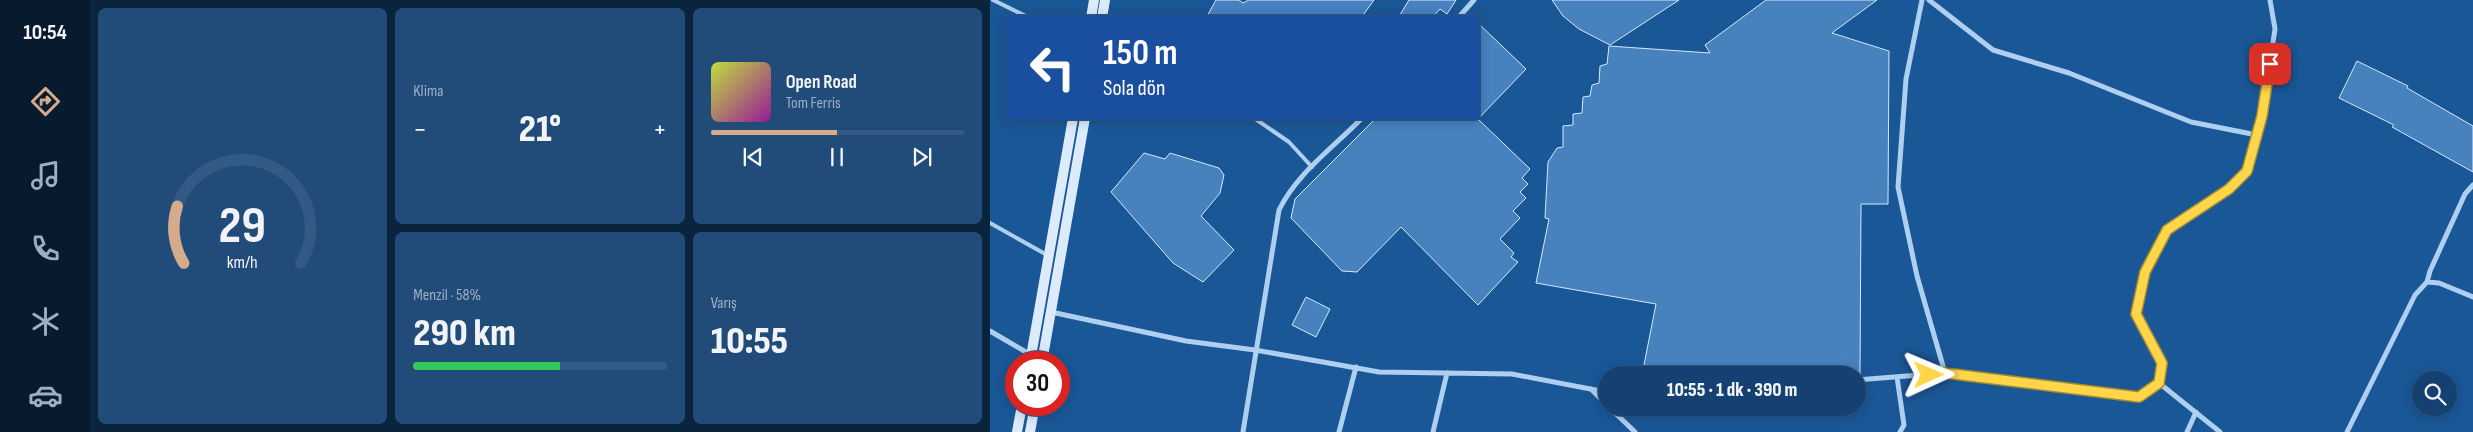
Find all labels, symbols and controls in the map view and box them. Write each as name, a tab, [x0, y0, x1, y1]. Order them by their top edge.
text: 10:54	[23, 19, 67, 46]
text: 150 m	[1103, 32, 1177, 75]
icon: left	[1020, 35, 1085, 100]
pin	[2249, 43, 2291, 85]
icon: arrive	[2256, 50, 2284, 78]
text: Open Road	[786, 71, 857, 94]
text: Sola dön	[1103, 75, 1165, 102]
text: Klima	[413, 82, 443, 101]
icon: directions	[28, 84, 63, 119]
text: Tom Ferris	[786, 94, 841, 113]
text: 21°	[519, 107, 561, 152]
text: −	[413, 113, 427, 146]
text: +	[653, 113, 667, 146]
icon: previous	[739, 143, 767, 171]
icon: pause	[823, 143, 851, 171]
icon: next	[908, 143, 936, 171]
icon: music	[28, 158, 63, 193]
text: 29	[219, 195, 266, 258]
icon: phone	[28, 231, 63, 266]
text: km/h	[227, 252, 258, 273]
text: Menzil · 58%	[413, 286, 481, 305]
text: Varış	[711, 294, 737, 313]
icon: climate	[28, 304, 63, 339]
text: 290 km	[413, 311, 516, 356]
text: 10:55	[711, 319, 788, 364]
position arrow	[1902, 348, 1954, 400]
speed limit sign: 30	[1005, 351, 1070, 416]
map controls	[2412, 371, 2457, 416]
button: search	[2412, 371, 2457, 416]
icon: car	[28, 378, 63, 413]
text: 10:55 · 1 dk · 390 m	[1667, 379, 1797, 402]

